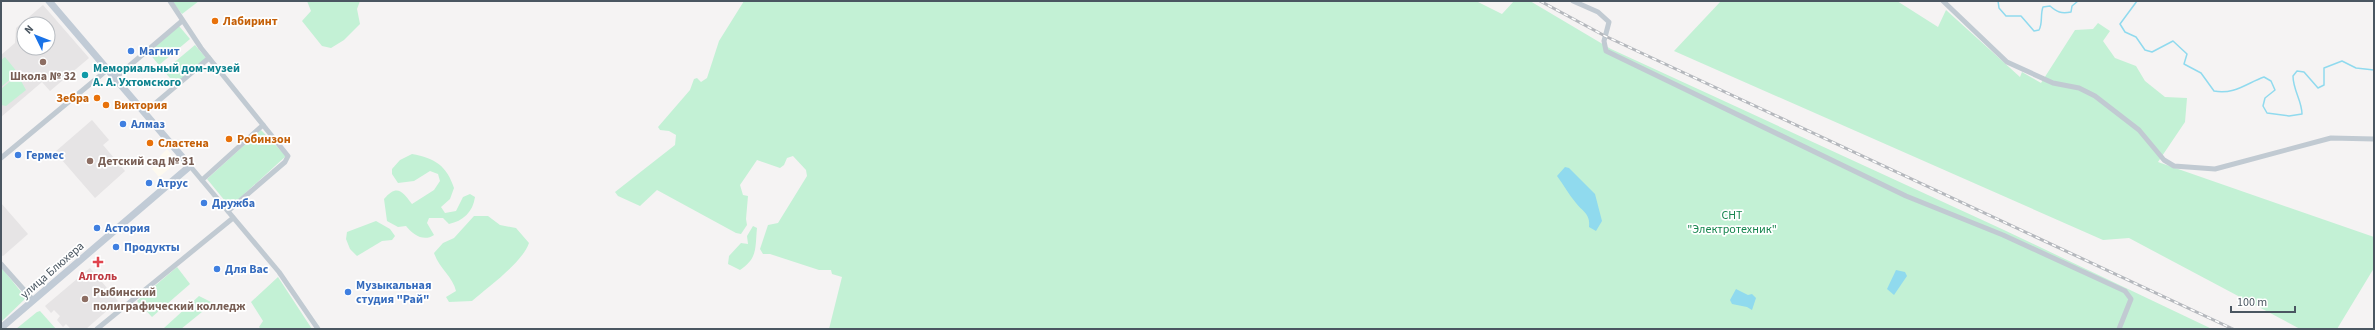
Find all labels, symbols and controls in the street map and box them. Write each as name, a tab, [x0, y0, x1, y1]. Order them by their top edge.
place label: Лабиринт	[222, 13, 278, 30]
north arrow	[16, 16, 56, 56]
marker: Лабиринт	[210, 16, 220, 26]
text: N	[21, 22, 37, 37]
place label: Магнит	[139, 43, 180, 60]
marker: Магнит	[126, 46, 136, 56]
marker: Школа № 32	[38, 57, 48, 67]
place label: Мемориальный дом-музей А. А. Ухтомского	[92, 60, 240, 91]
place label: Школа № 32	[10, 68, 76, 85]
marker: Мемориальный дом-музей А. А. Ухтомского	[80, 70, 90, 80]
place label: Зебра	[56, 90, 89, 107]
marker: Зебра	[92, 93, 102, 103]
place label: Виктория	[114, 97, 167, 114]
marker: Виктория	[101, 100, 111, 110]
place label: Алмаз	[130, 116, 165, 133]
marker: Алмаз	[118, 119, 128, 129]
place label: Робинзон	[237, 131, 291, 148]
marker: Робинзон	[224, 134, 234, 144]
place label: Сластена	[158, 135, 209, 152]
marker: Сластена	[145, 138, 155, 148]
place label: Гермес	[26, 147, 64, 164]
marker: Гермес	[13, 150, 23, 160]
place label: Детский сад № 31	[98, 153, 194, 170]
marker: Детский сад № 31	[85, 156, 95, 166]
place label: Атрус	[156, 175, 188, 192]
marker: Атрус	[144, 178, 154, 188]
place label: Дружба	[212, 195, 255, 212]
marker: Дружба	[199, 198, 209, 208]
park label: СНТ "Электротехник"	[1687, 207, 1777, 238]
place label: Астория	[104, 220, 150, 237]
marker: Астория	[92, 223, 102, 233]
street label: улица Блюхера	[17, 238, 88, 303]
place label: Продукты	[124, 239, 180, 256]
marker: Продукты	[111, 242, 121, 252]
marker: Алголь	[93, 257, 103, 267]
place label: Для Вас	[225, 261, 269, 278]
marker: Для Вас	[212, 264, 222, 274]
place label: Алголь	[78, 268, 117, 285]
place label: Музыкальная студия "Рай"	[356, 277, 431, 308]
place label: Рыбинский полиграфический колледж	[93, 284, 246, 315]
marker: Музыкальная студия "Рай"	[343, 287, 353, 297]
scale bar	[2231, 288, 2295, 314]
marker: Рыбинский полиграфический колледж	[80, 294, 90, 304]
text: 100 m	[2237, 294, 2267, 311]

